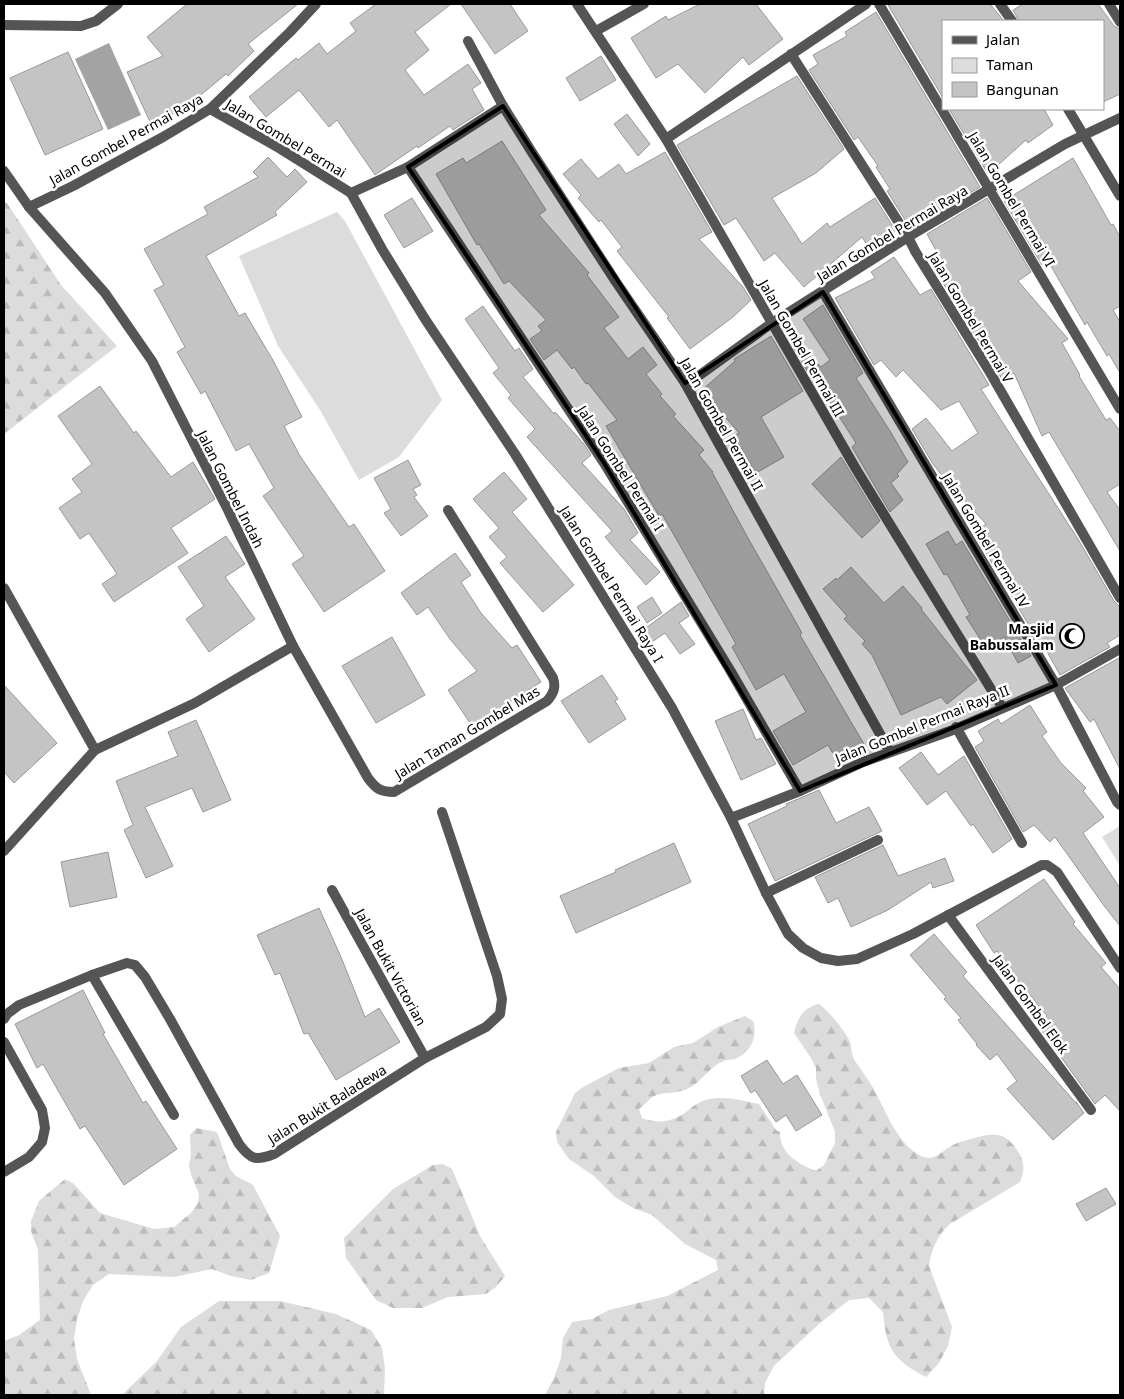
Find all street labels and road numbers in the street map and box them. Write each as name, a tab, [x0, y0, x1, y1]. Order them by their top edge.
street label: Jalan Gombel Permai Raya	[44, 89, 206, 190]
street label: Jalan Gombel Permai	[220, 93, 350, 182]
street label: Jalan Gombel Permai VI	[963, 126, 1060, 270]
street label: Jalan Gombel Permai Raya	[811, 180, 971, 287]
street label: Jalan Gombel Permai V	[923, 246, 1018, 387]
street label: Jalan Gombel Permai III	[754, 274, 849, 420]
street label: Jalan Gombel Permai II	[675, 352, 768, 494]
street label: Jalan Gombel Permai I	[572, 400, 669, 535]
street label: Jalan Gombel Indah	[192, 425, 269, 551]
street label: Jalan Gombel Permai IV	[937, 467, 1034, 612]
street label: Jalan Gombel Permai Raya I	[555, 500, 668, 666]
street label: Jalan Gombel Permai Raya II	[830, 680, 1012, 768]
street label: Jalan Taman Gombel Mas	[389, 681, 543, 784]
street label: Jalan Bukit Victorian	[350, 903, 431, 1029]
street label: Jalan Gombel Elok	[987, 949, 1074, 1058]
street label: Jalan Bukit Baladewa	[262, 1060, 390, 1149]

